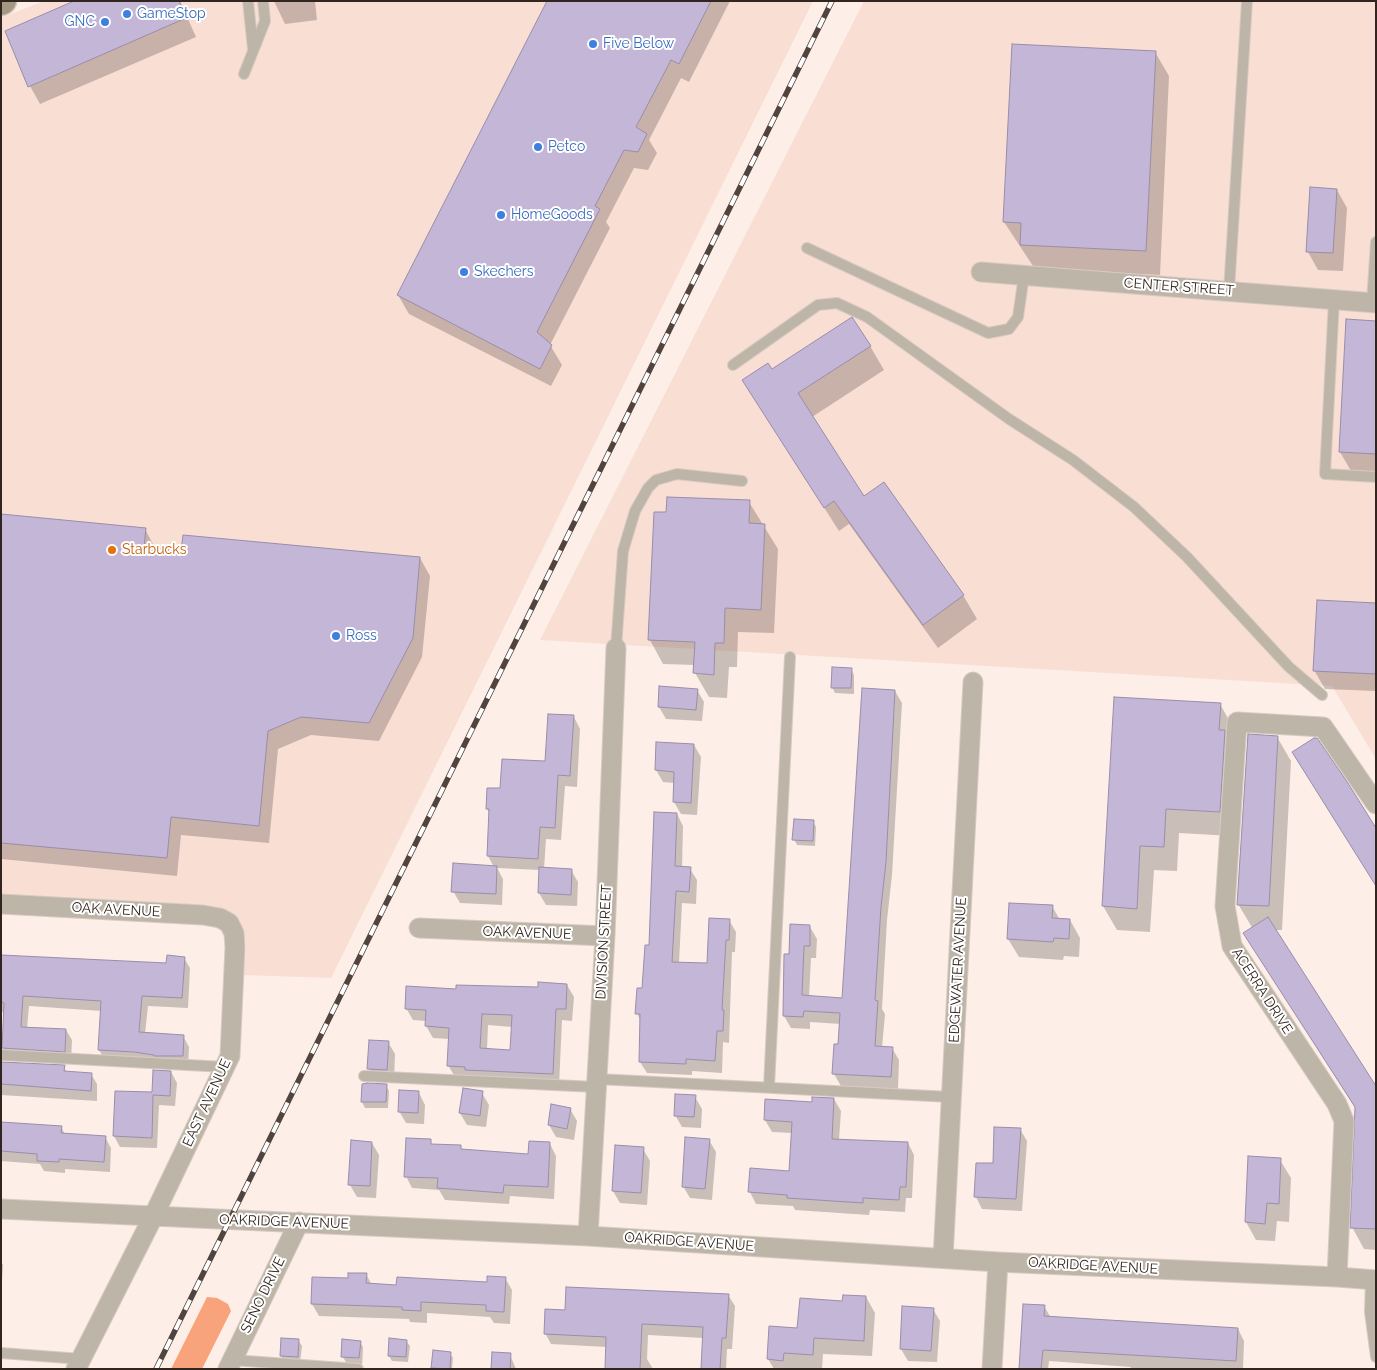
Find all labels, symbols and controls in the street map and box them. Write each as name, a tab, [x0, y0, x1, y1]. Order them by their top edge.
place label: GameStop	[137, 6, 206, 22]
marker: GameStop	[121, 8, 133, 20]
place label: GNC	[65, 14, 95, 30]
marker: GNC	[99, 16, 111, 28]
place label: Five Below	[603, 36, 674, 52]
marker: Five Below	[587, 38, 599, 50]
place label: Petco	[548, 139, 585, 155]
marker: Petco	[532, 141, 544, 153]
place label: HomeGoods	[511, 207, 593, 223]
marker: HomeGoods	[495, 209, 507, 221]
place label: Skechers	[474, 264, 533, 280]
marker: Skechers	[458, 266, 470, 278]
street label: CENTER STREET	[1123, 275, 1235, 299]
place label: Starbucks	[122, 542, 186, 558]
marker: Starbucks	[106, 544, 118, 556]
place label: Ross	[346, 628, 377, 644]
marker: Ross	[330, 630, 342, 642]
street label: DIVISION STREET	[593, 884, 615, 1000]
street label: EDGEWATER AVENUE	[946, 897, 970, 1043]
street label: OAK AVENUE	[71, 899, 161, 921]
street label: OAK AVENUE	[482, 923, 572, 943]
street label: ACERRA DRIVE	[1228, 945, 1296, 1037]
street label: EAST AVENUE	[179, 1056, 235, 1150]
street label: OAKRIDGE AVENUE	[219, 1211, 349, 1233]
street label: OAKRIDGE AVENUE	[624, 1229, 754, 1255]
street label: SENO DRIVE	[237, 1254, 289, 1336]
street label: OAKRIDGE AVENUE	[1028, 1254, 1158, 1278]

